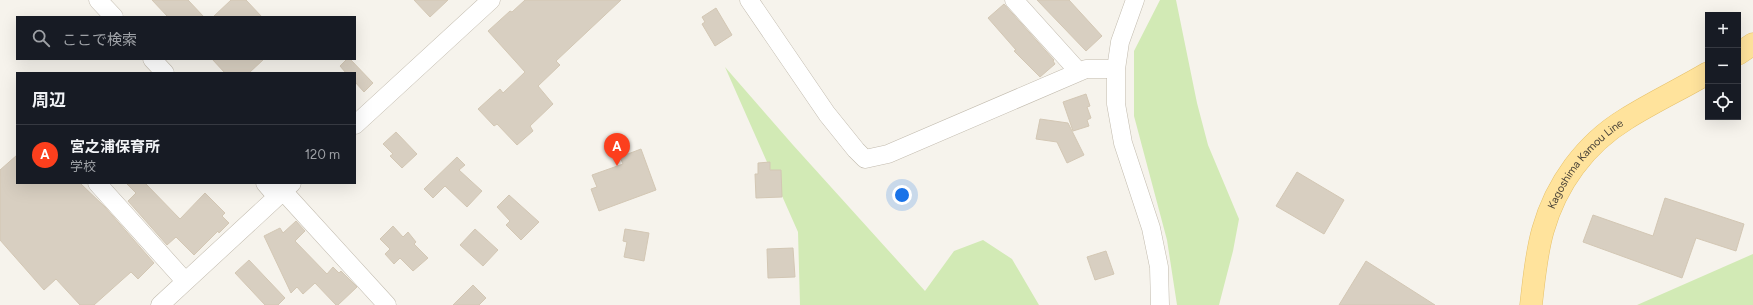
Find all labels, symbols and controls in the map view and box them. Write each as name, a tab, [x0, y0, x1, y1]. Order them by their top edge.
map controls	[1705, 12, 1741, 120]
button: +	[1705, 12, 1741, 48]
search box	[16, 16, 356, 60]
icon: search	[30, 27, 52, 49]
text: ここで検索	[62, 31, 137, 49]
button: −	[1705, 48, 1741, 84]
button: locate	[1705, 84, 1741, 120]
text: 周辺	[32, 90, 66, 110]
street label: Kagoshima Kamou Line	[1545, 117, 1626, 211]
pin: A	[604, 133, 630, 166]
text: 宮之浦保育所	[70, 138, 160, 156]
text: A	[40, 147, 50, 162]
text: 120 m	[305, 147, 340, 162]
text: 学校	[70, 159, 96, 174]
your location	[892, 185, 912, 205]

